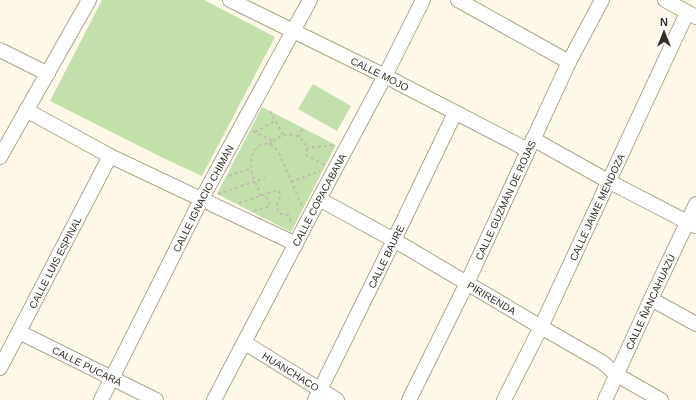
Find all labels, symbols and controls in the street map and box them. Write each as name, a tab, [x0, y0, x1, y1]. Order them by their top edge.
north arrow	[644, 12, 684, 52]
text: N	[660, 16, 668, 28]
street label: CALLE MOJO	[349, 55, 411, 93]
street label: CALLE GUZMÁN DE ROJAS	[473, 138, 538, 262]
street label: CALLE IGNACIO CHIMÁN	[171, 143, 236, 254]
street label: CALLE COPACABANA	[290, 152, 348, 248]
street label: CALLE JAIME MENDOZA	[568, 152, 627, 263]
street label: CALLE LUIS ESPINAL	[27, 215, 84, 310]
street label: CALLE BAURE	[366, 223, 406, 290]
street label: CALLE ÑANCAHUAZÚ	[624, 252, 677, 352]
street label: PIRIRENDA	[465, 280, 518, 317]
street label: CALLE PUCARÁ	[50, 344, 124, 388]
street label: HUANCHACO	[260, 350, 321, 394]

